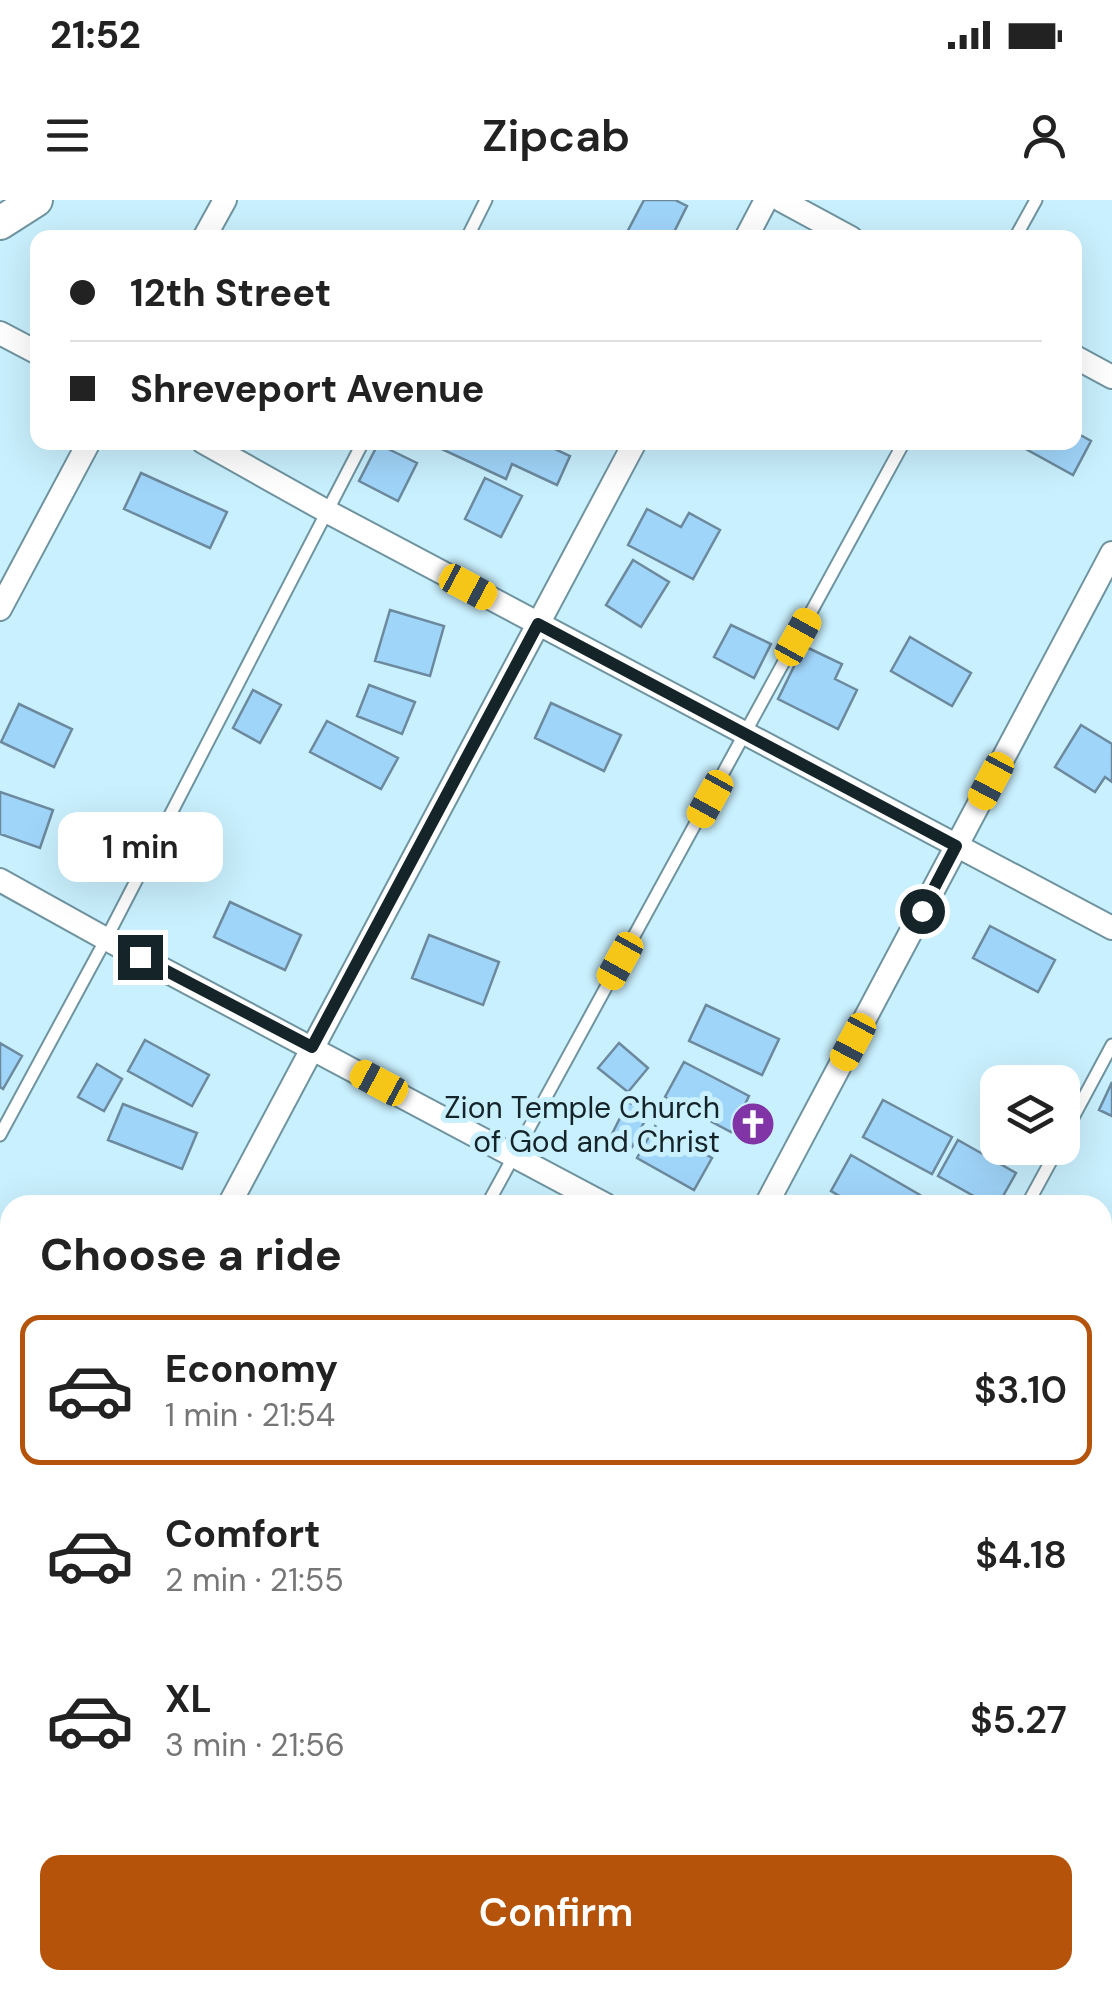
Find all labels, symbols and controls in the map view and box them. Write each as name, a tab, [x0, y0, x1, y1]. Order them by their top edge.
text: 21:52	[50, 10, 141, 60]
text: Zipcab	[482, 106, 630, 165]
icon: menu	[40, 108, 95, 163]
icon: person	[1017, 108, 1072, 163]
text: 12th Street	[130, 268, 331, 318]
text: Shreveport Avenue	[130, 364, 484, 414]
car	[434, 560, 502, 614]
car	[770, 603, 826, 671]
car	[964, 747, 1018, 815]
car	[682, 765, 738, 833]
callout: 1 min	[58, 812, 222, 882]
text: 1 min	[102, 826, 179, 868]
route start	[900, 889, 945, 934]
car	[592, 927, 648, 995]
route end	[118, 935, 163, 980]
car	[826, 1008, 880, 1076]
car	[345, 1056, 413, 1110]
map controls	[980, 1065, 1080, 1165]
button: layers	[980, 1065, 1080, 1165]
place label: Zion Temple Church of God and Christ	[444, 1088, 720, 1161]
church icon: Zion Temple Church of God and Christ	[730, 1101, 776, 1147]
text: Choose a ride	[40, 1225, 342, 1284]
text: Economy	[165, 1344, 338, 1394]
icon: car	[45, 1345, 135, 1435]
text: $3.10	[974, 1365, 1067, 1415]
text: 1 min · 21:54	[165, 1394, 335, 1436]
text: Comfort	[165, 1509, 321, 1559]
icon: car	[45, 1510, 135, 1600]
text: $4.18	[975, 1530, 1067, 1580]
text: 2 min · 21:55	[165, 1559, 344, 1601]
text: XL	[165, 1674, 212, 1724]
icon: car	[45, 1675, 135, 1765]
text: $5.27	[970, 1695, 1067, 1745]
text: 3 min · 21:56	[165, 1724, 345, 1766]
button: Confirm	[40, 1855, 1072, 1970]

